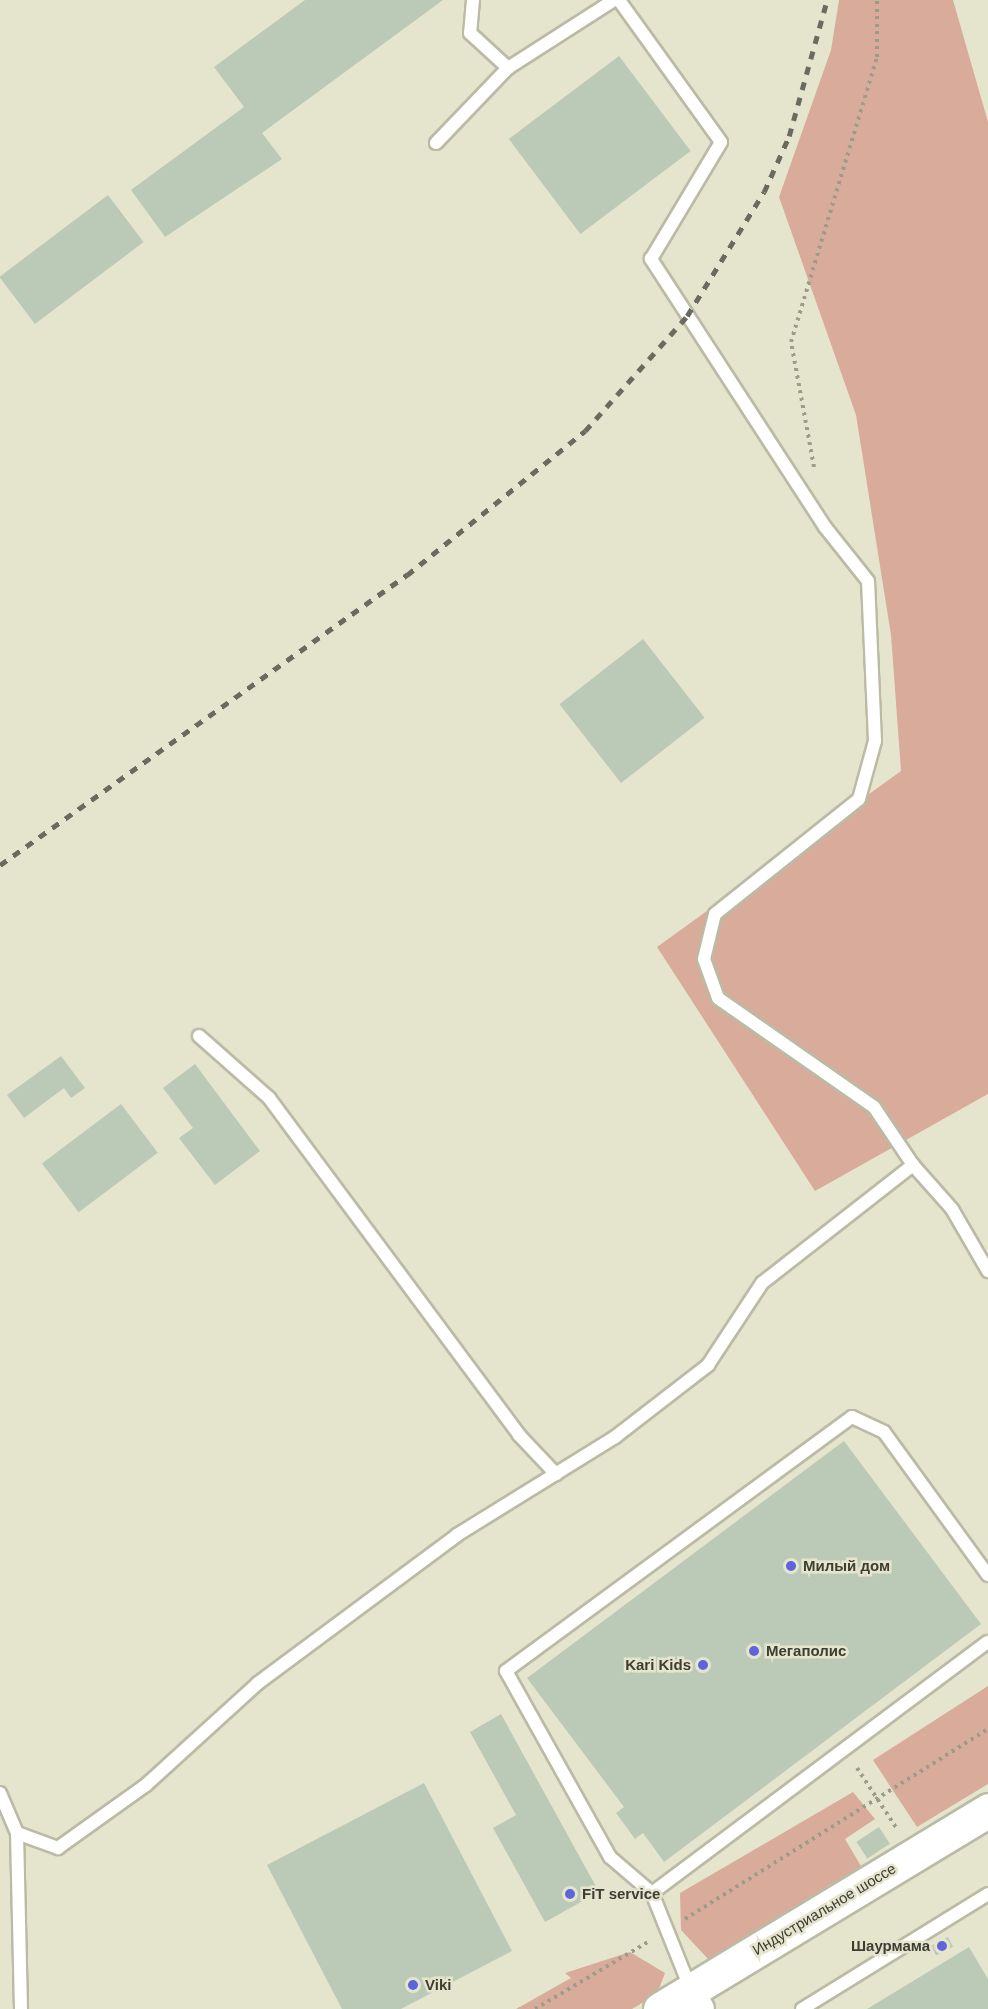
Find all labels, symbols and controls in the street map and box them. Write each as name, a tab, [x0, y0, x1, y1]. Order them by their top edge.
place label: Милый дом	[803, 1557, 890, 1575]
marker: Милый дом	[784, 1559, 798, 1573]
place label: Мегаполис	[766, 1642, 846, 1660]
marker: Мегаполис	[747, 1644, 761, 1658]
place label: Kari Kids	[625, 1656, 691, 1674]
marker: Kari Kids	[696, 1658, 710, 1672]
street label: Индустриальное шоссе	[749, 1859, 899, 1959]
place label: FiT service	[582, 1885, 660, 1903]
marker: FiT service	[563, 1887, 577, 1901]
place label: Шаурмама	[851, 1937, 930, 1955]
marker: Шаурмама	[935, 1939, 949, 1953]
place label: Viki	[425, 1976, 451, 1994]
marker: Viki	[406, 1978, 420, 1992]

